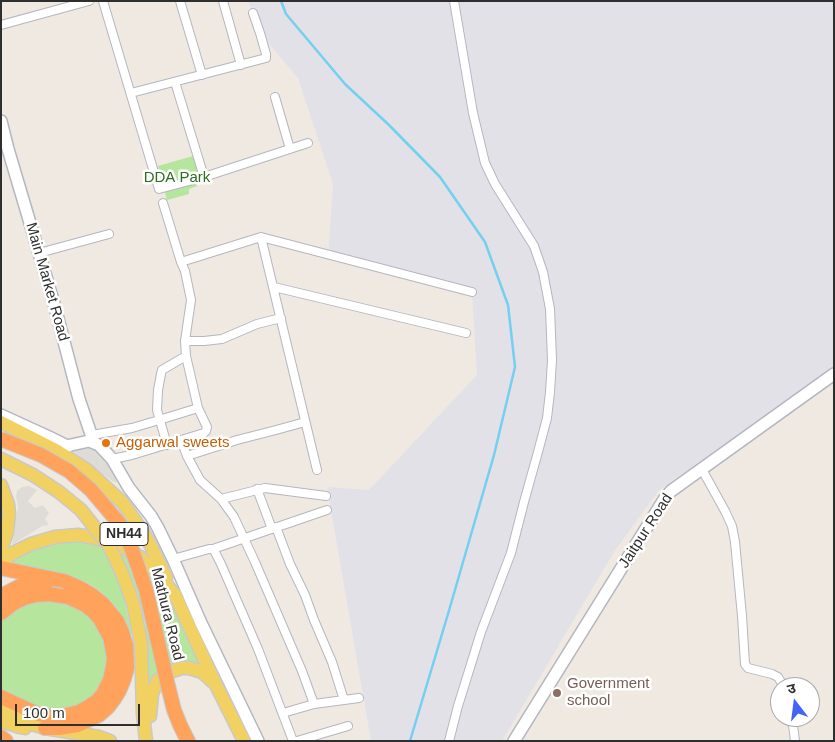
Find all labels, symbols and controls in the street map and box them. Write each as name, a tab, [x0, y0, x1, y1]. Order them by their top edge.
park label: DDA Park	[144, 169, 210, 187]
street label: Main Market Road	[21, 221, 73, 343]
place label: Aggarwal sweets	[116, 434, 229, 452]
marker: Aggarwal sweets	[100, 437, 112, 449]
street label: Jaitpur Road	[615, 490, 677, 572]
road number: NH44	[100, 522, 148, 546]
street label: Mathura Road	[147, 566, 187, 662]
place label: Government school	[567, 675, 650, 710]
north arrow	[770, 677, 820, 727]
text: उ	[785, 680, 797, 697]
marker: Government school	[551, 687, 563, 699]
scale bar	[18, 694, 142, 726]
text: 100 m	[23, 704, 65, 721]

